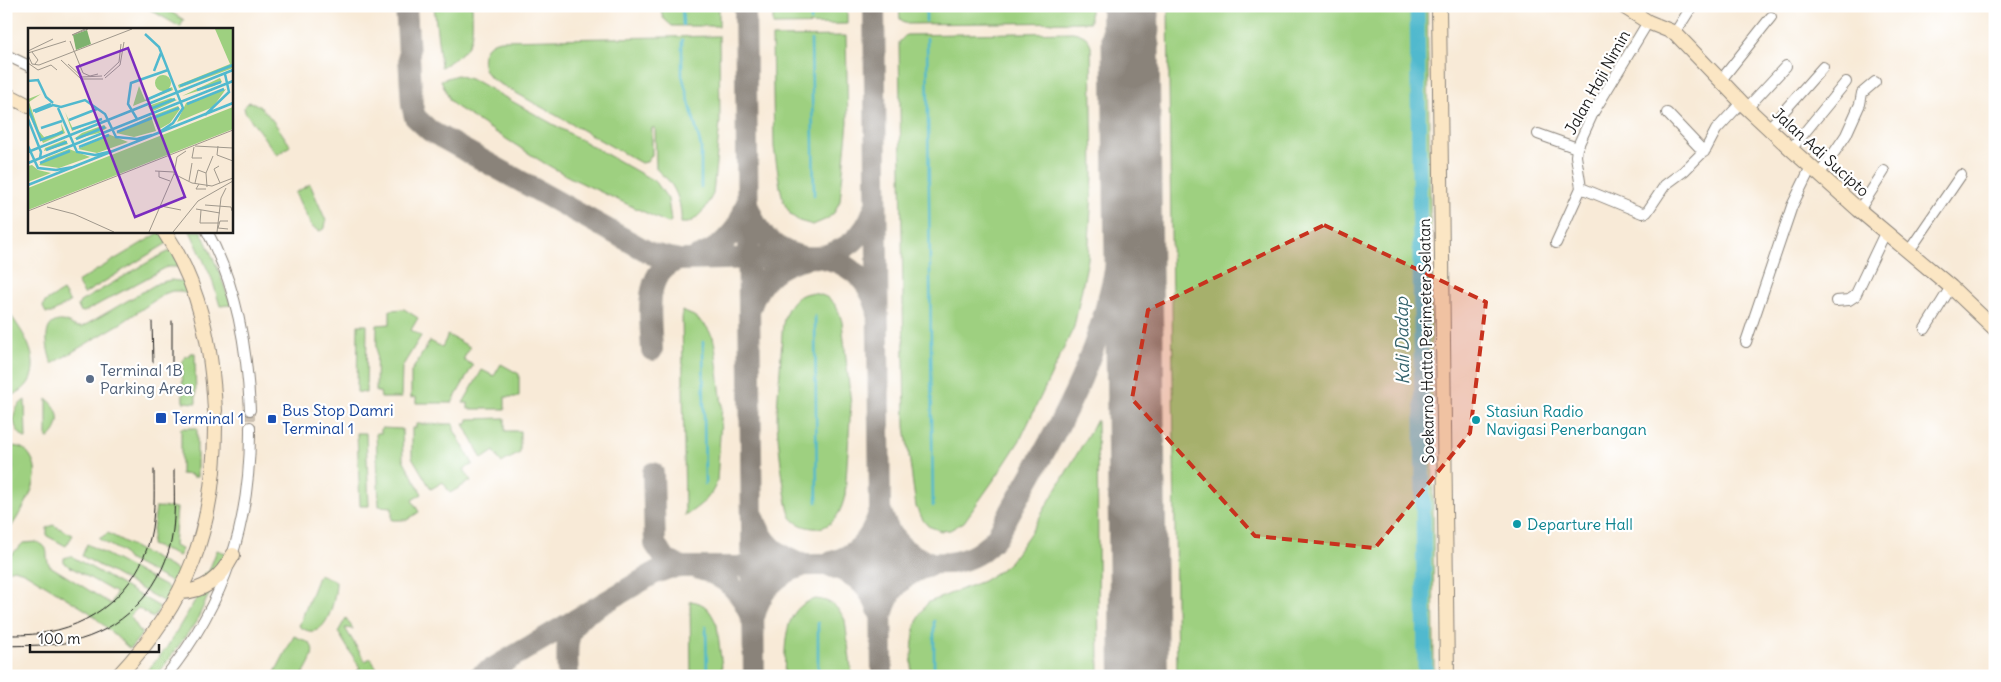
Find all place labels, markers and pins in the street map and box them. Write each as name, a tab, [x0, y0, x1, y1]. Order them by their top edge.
place label: Terminal 1B Parking Area	[100, 360, 193, 398]
marker: Terminal 1B Parking Area	[84, 373, 96, 385]
place label: Bus Stop Damri Terminal 1	[282, 400, 393, 438]
place label: Stasiun Radio Navigasi Penerbangan	[1486, 401, 1647, 439]
place label: Terminal 1	[172, 408, 244, 428]
marker: Terminal 1	[154, 411, 168, 425]
marker: Bus Stop Damri Terminal 1	[266, 413, 278, 425]
marker: Stasiun Radio Navigasi Penerbangan	[1470, 414, 1482, 426]
place label: Departure Hall	[1527, 514, 1633, 534]
marker: Departure Hall	[1511, 518, 1523, 530]

